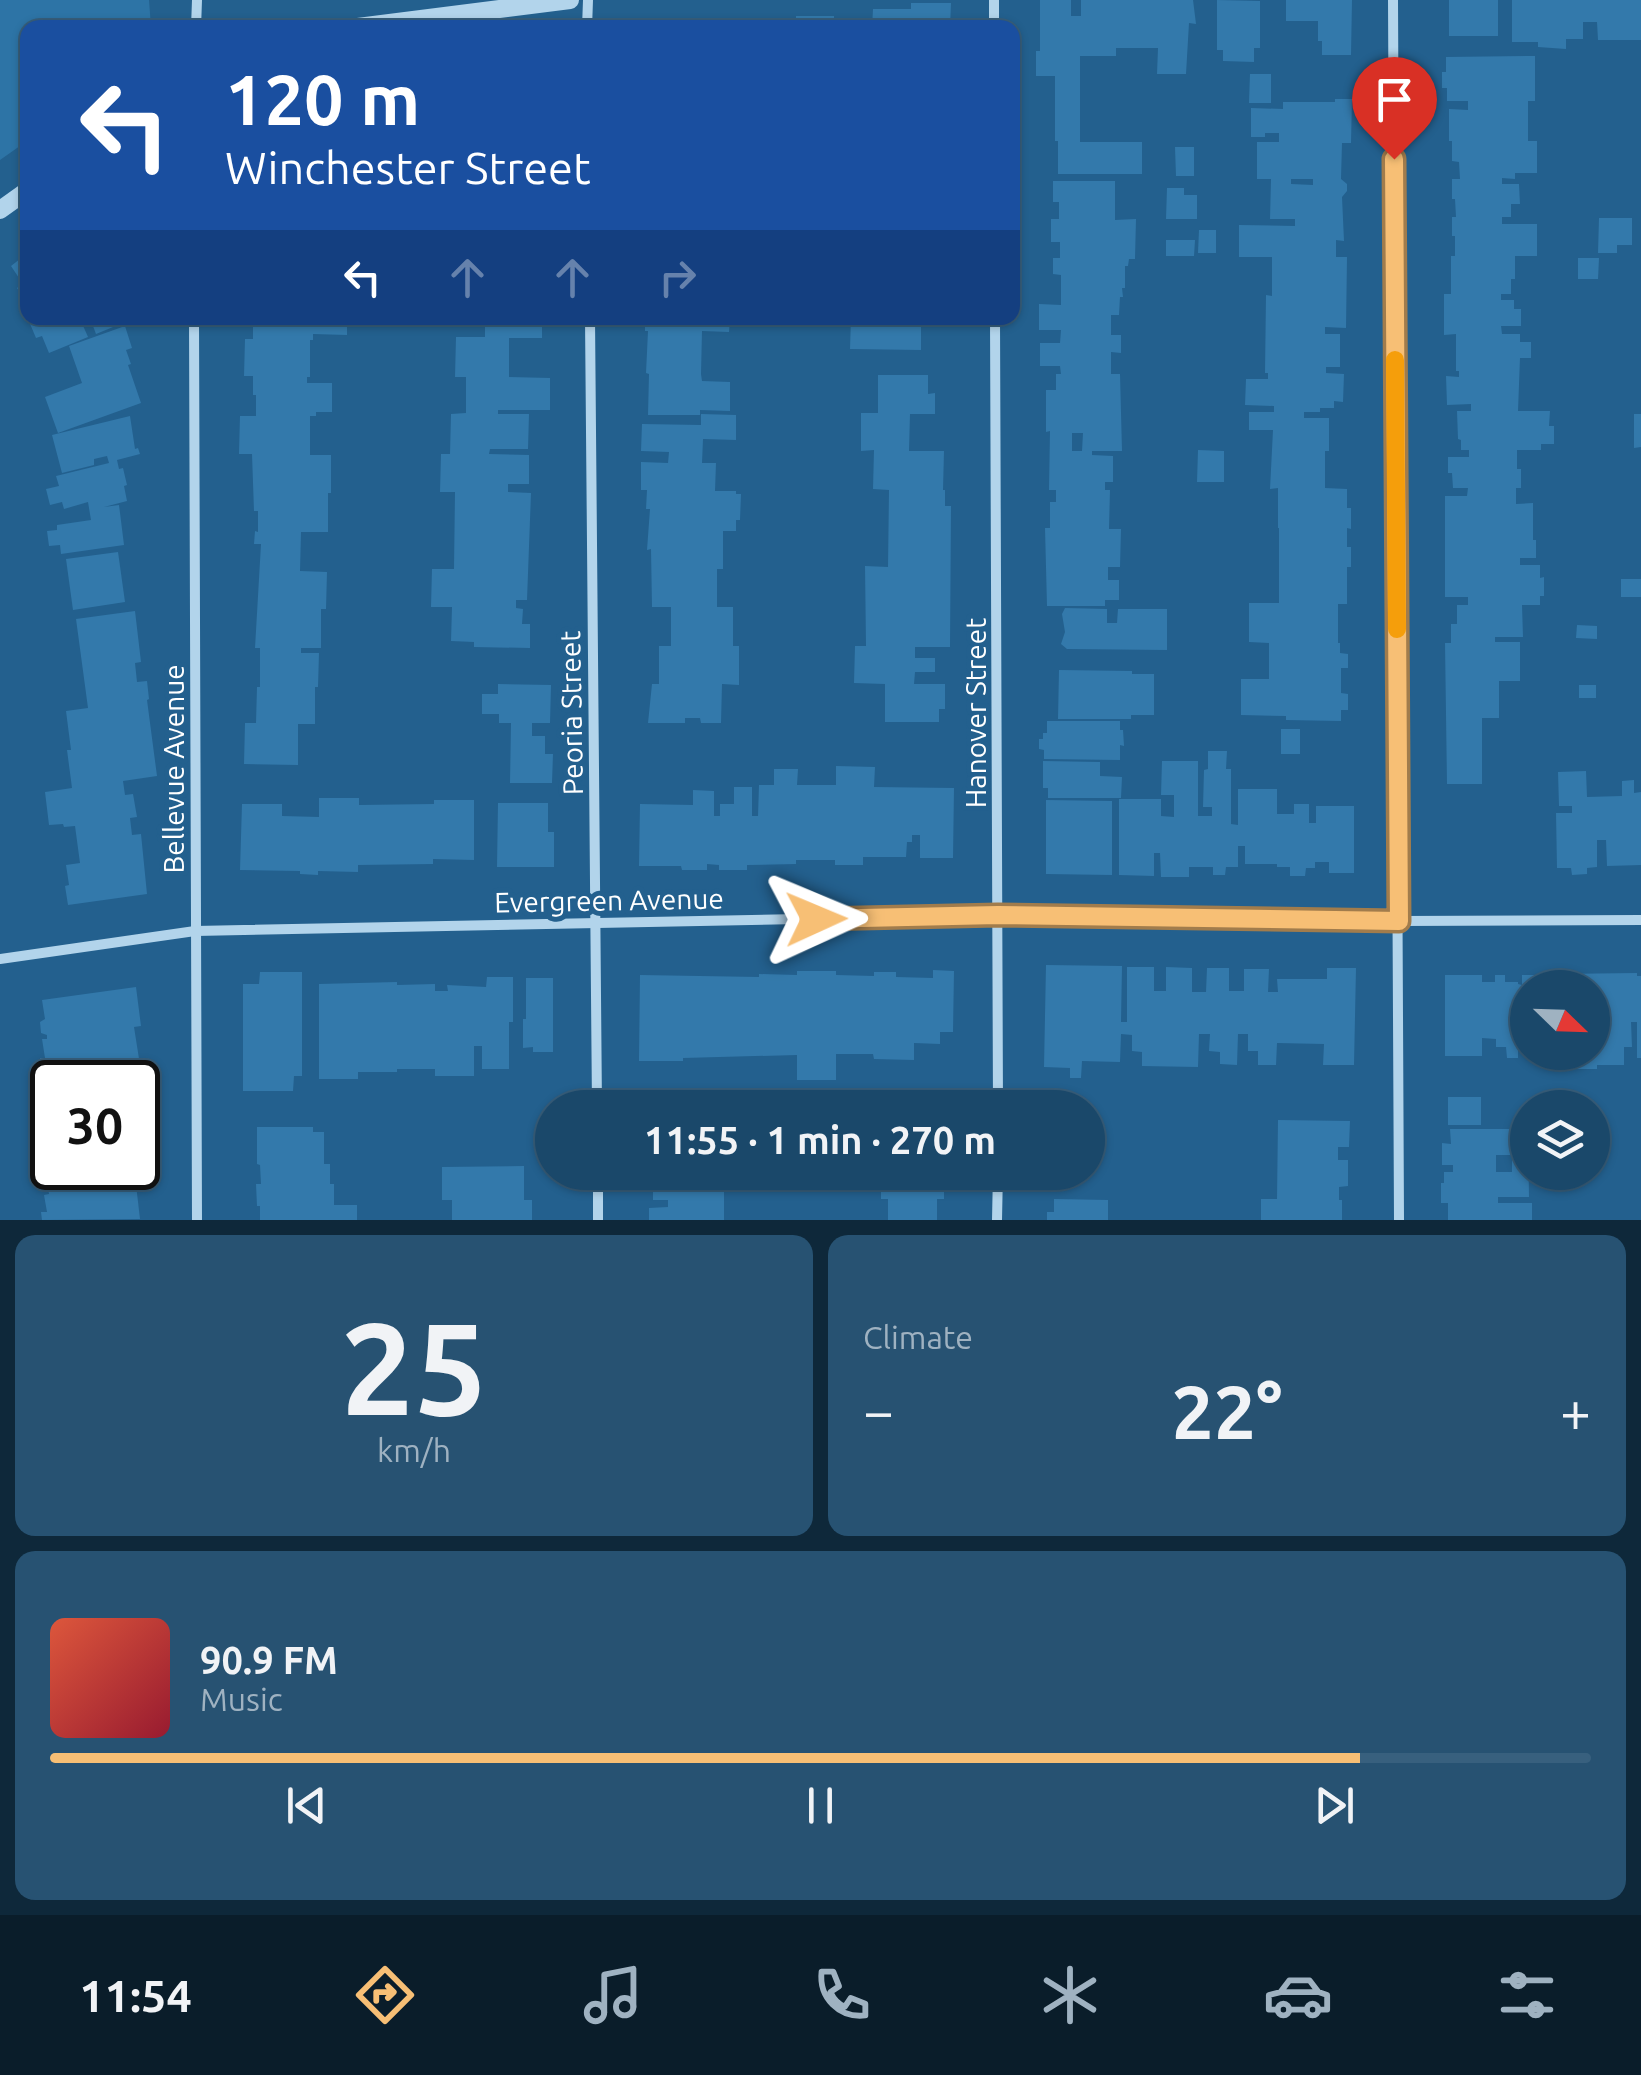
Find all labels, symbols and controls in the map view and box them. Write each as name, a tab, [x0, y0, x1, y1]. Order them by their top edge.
pin	[1352, 57, 1437, 160]
icon: left	[60, 60, 190, 190]
text: 120 m	[225, 60, 420, 138]
icon: arrive	[1367, 72, 1422, 127]
text: Winchester Street	[225, 142, 591, 193]
icon: left	[335, 250, 390, 305]
icon: ahead	[440, 250, 495, 305]
icon: ahead	[545, 250, 600, 305]
icon: right	[650, 250, 705, 305]
street label: Hanover Street	[960, 618, 991, 808]
street label: Peoria Street	[554, 631, 588, 795]
street label: Bellevue Avenue	[158, 664, 189, 874]
position arrow	[764, 867, 868, 971]
street label: Evergreen Avenue	[494, 883, 724, 917]
north arrow	[1510, 970, 1610, 1070]
map controls	[1510, 970, 1610, 1190]
speed limit sign: 30	[30, 1060, 160, 1190]
button: layers	[1510, 1090, 1610, 1190]
text: 11:55 · 1 min · 270 m	[644, 1119, 996, 1161]
text: 25	[341, 1294, 487, 1440]
text: Climate	[863, 1319, 973, 1355]
text: 22°	[1171, 1369, 1283, 1453]
text: −	[863, 1380, 894, 1441]
text: +	[1560, 1380, 1591, 1441]
text: km/h	[377, 1432, 451, 1468]
text: 90.9 FM	[200, 1639, 338, 1681]
text: Music	[200, 1681, 283, 1717]
icon: previous	[279, 1778, 334, 1833]
icon: pause	[793, 1778, 848, 1833]
icon: next	[1307, 1778, 1362, 1833]
icon: directions	[350, 1960, 420, 2030]
icon: music	[578, 1960, 648, 2030]
icon: phone	[807, 1960, 877, 2030]
icon: climate	[1035, 1960, 1105, 2030]
icon: car	[1263, 1960, 1333, 2030]
icon: filters	[1492, 1960, 1562, 2030]
text: 11:54	[79, 1970, 192, 2021]

